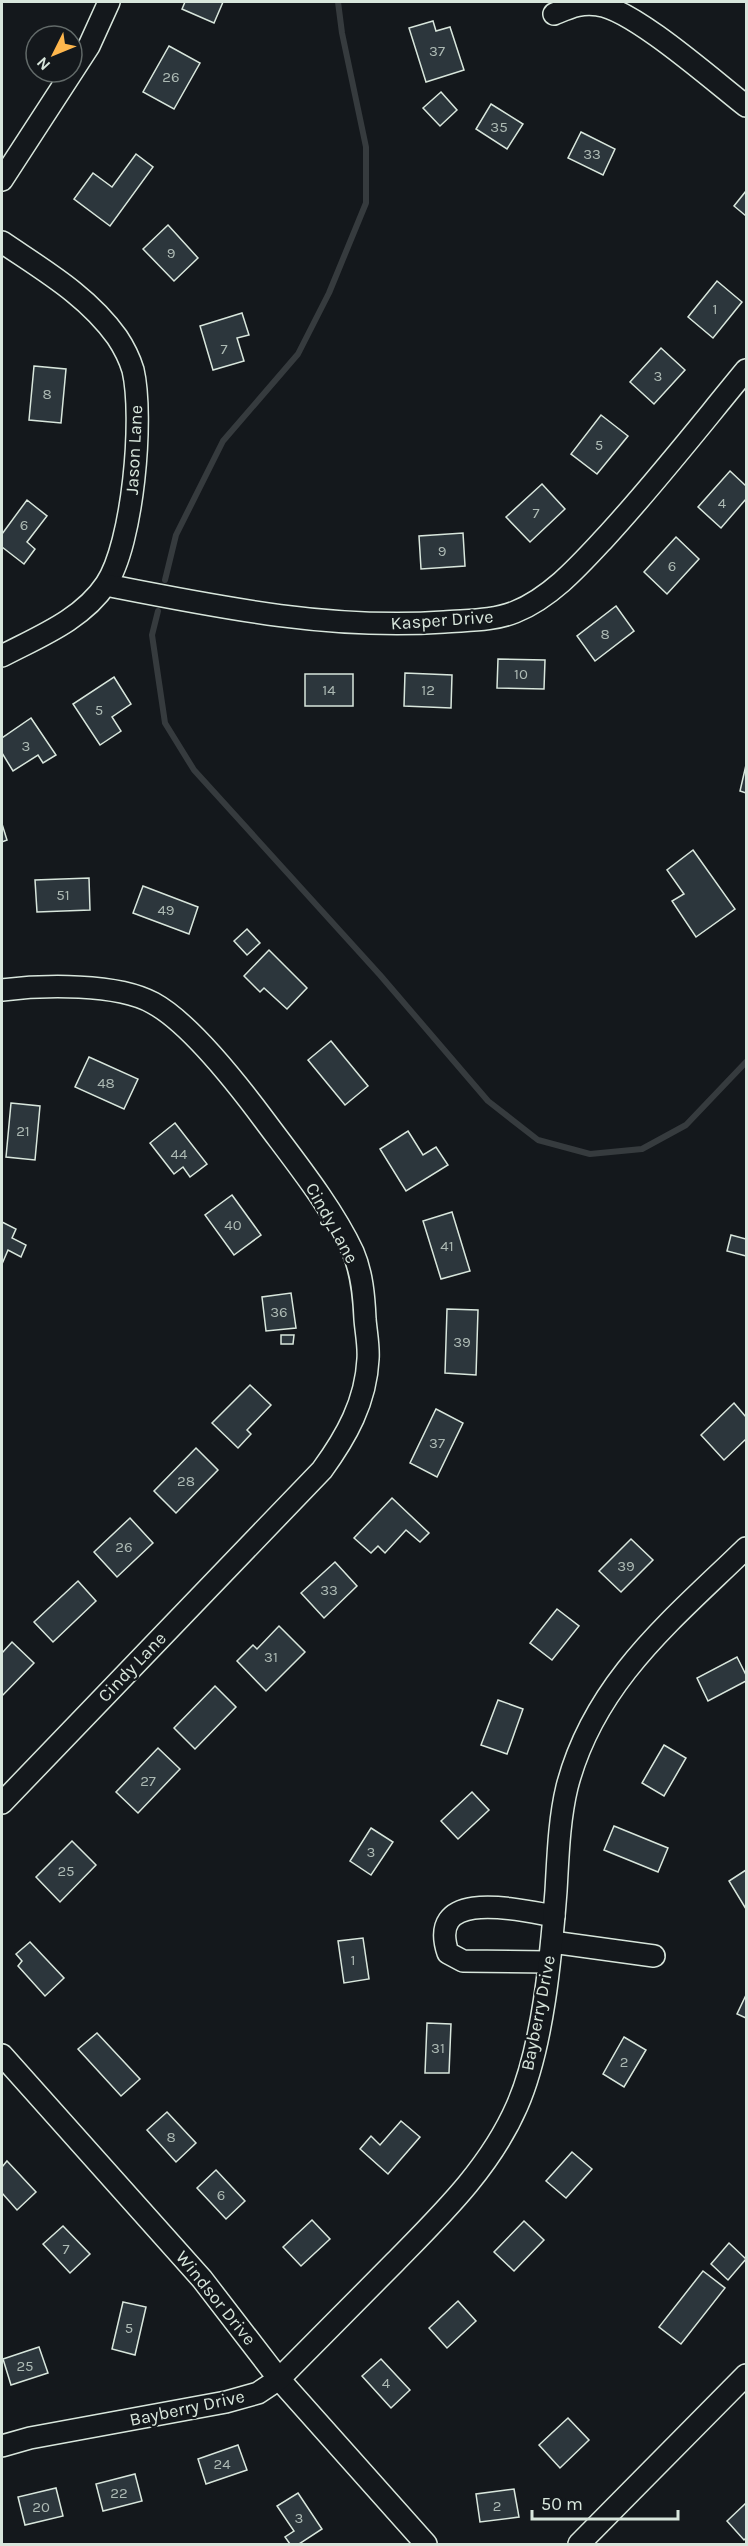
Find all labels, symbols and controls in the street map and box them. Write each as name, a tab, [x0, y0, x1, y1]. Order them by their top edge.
north arrow	[24, 24, 84, 84]
house number: 37	[429, 42, 445, 60]
text: N	[33, 53, 54, 75]
house number: 26	[162, 68, 180, 86]
house number: 35	[490, 118, 508, 136]
house number: 33	[583, 145, 601, 163]
house number: 9	[167, 244, 175, 262]
house number: 1	[713, 300, 717, 318]
house number: 7	[220, 340, 228, 358]
house number: 3	[654, 367, 662, 385]
house number: 8	[42, 385, 52, 403]
street label: Jason Lane	[121, 404, 147, 496]
house number: 5	[595, 436, 603, 454]
house number: 4	[718, 494, 727, 512]
house number: 7	[532, 504, 540, 522]
house number: 6	[20, 516, 28, 534]
house number: 9	[438, 542, 446, 560]
house number: 6	[668, 557, 676, 575]
street label: Kasper Drive	[390, 605, 494, 635]
house number: 8	[600, 625, 610, 643]
house number: 10	[514, 665, 528, 683]
house number: 14	[322, 681, 336, 699]
house number: 12	[421, 681, 435, 699]
house number: 5	[95, 701, 103, 719]
house number: 3	[22, 737, 30, 755]
house number: 51	[56, 886, 70, 904]
house number: 49	[157, 901, 175, 919]
house number: 48	[97, 1074, 115, 1092]
house number: 21	[16, 1122, 30, 1140]
house number: 44	[171, 1145, 188, 1163]
street label: Cindy Lane	[301, 1179, 363, 1267]
house number: 40	[224, 1216, 242, 1234]
house number: 41	[440, 1237, 454, 1255]
house number: 36	[270, 1303, 288, 1321]
house number: 39	[453, 1333, 471, 1351]
house number: 37	[429, 1434, 445, 1452]
house number: 28	[177, 1472, 195, 1490]
house number: 26	[115, 1538, 133, 1556]
house number: 39	[617, 1557, 635, 1575]
house number: 33	[320, 1581, 338, 1599]
street label: Cindy Lane	[93, 1627, 171, 1707]
house number: 31	[264, 1648, 278, 1666]
house number: 27	[140, 1772, 156, 1790]
house number: 3	[367, 1843, 375, 1861]
house number: 25	[57, 1862, 75, 1880]
house number: 1	[351, 1951, 355, 1969]
street label: Bayberry Drive	[516, 1953, 560, 2073]
house number: 31	[431, 2039, 445, 2057]
house number: 2	[620, 2053, 628, 2071]
house number: 8	[166, 2128, 176, 2146]
house number: 6	[217, 2186, 225, 2204]
house number: 7	[62, 2240, 70, 2258]
street label: Windsor Drive	[171, 2246, 261, 2350]
house number: 5	[125, 2319, 133, 2337]
house number: 25	[16, 2357, 34, 2375]
house number: 4	[382, 2374, 391, 2392]
street label: Bayberry Drive	[127, 2385, 247, 2431]
house number: 24	[213, 2455, 231, 2473]
scale bar	[532, 2483, 678, 2521]
house number: 22	[110, 2484, 128, 2502]
text: 50 m	[541, 2493, 583, 2515]
house number: 2	[493, 2497, 501, 2515]
house number: 20	[32, 2498, 50, 2516]
house number: 3	[295, 2509, 303, 2527]

